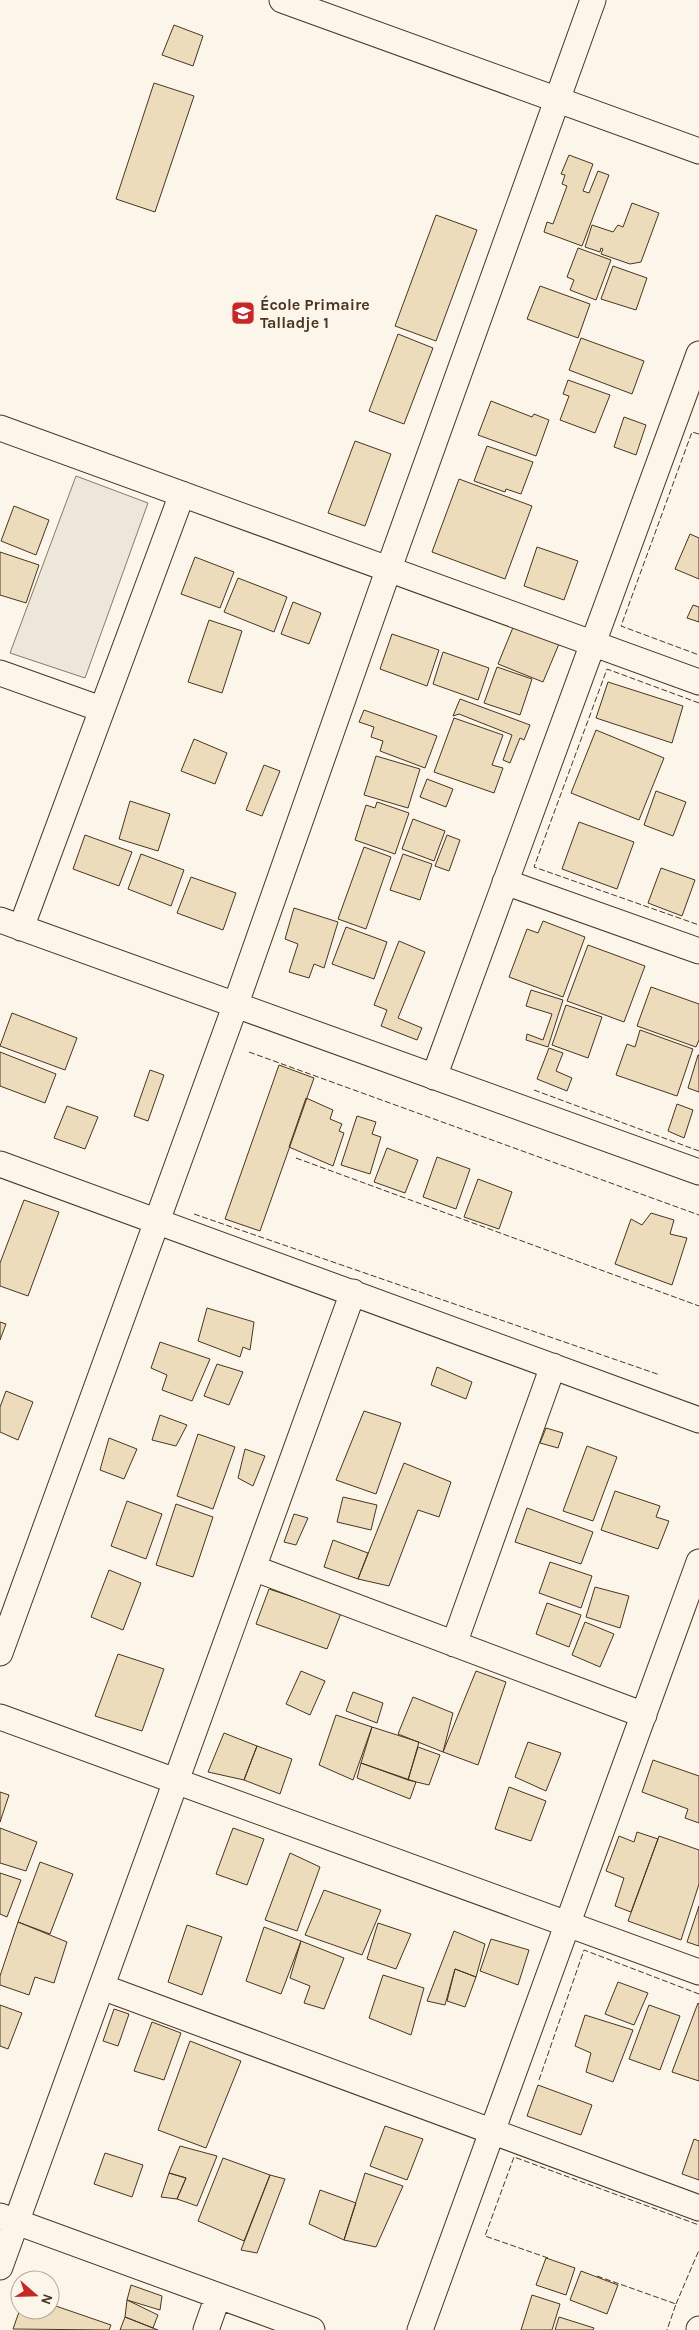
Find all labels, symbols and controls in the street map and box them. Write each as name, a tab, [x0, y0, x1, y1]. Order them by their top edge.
place label: École Primaire Talladje 1	[260, 295, 370, 332]
school or university icon: École Primaire Talladje 1	[230, 300, 256, 326]
north arrow	[10, 2270, 60, 2320]
text: N	[37, 2292, 56, 2307]

